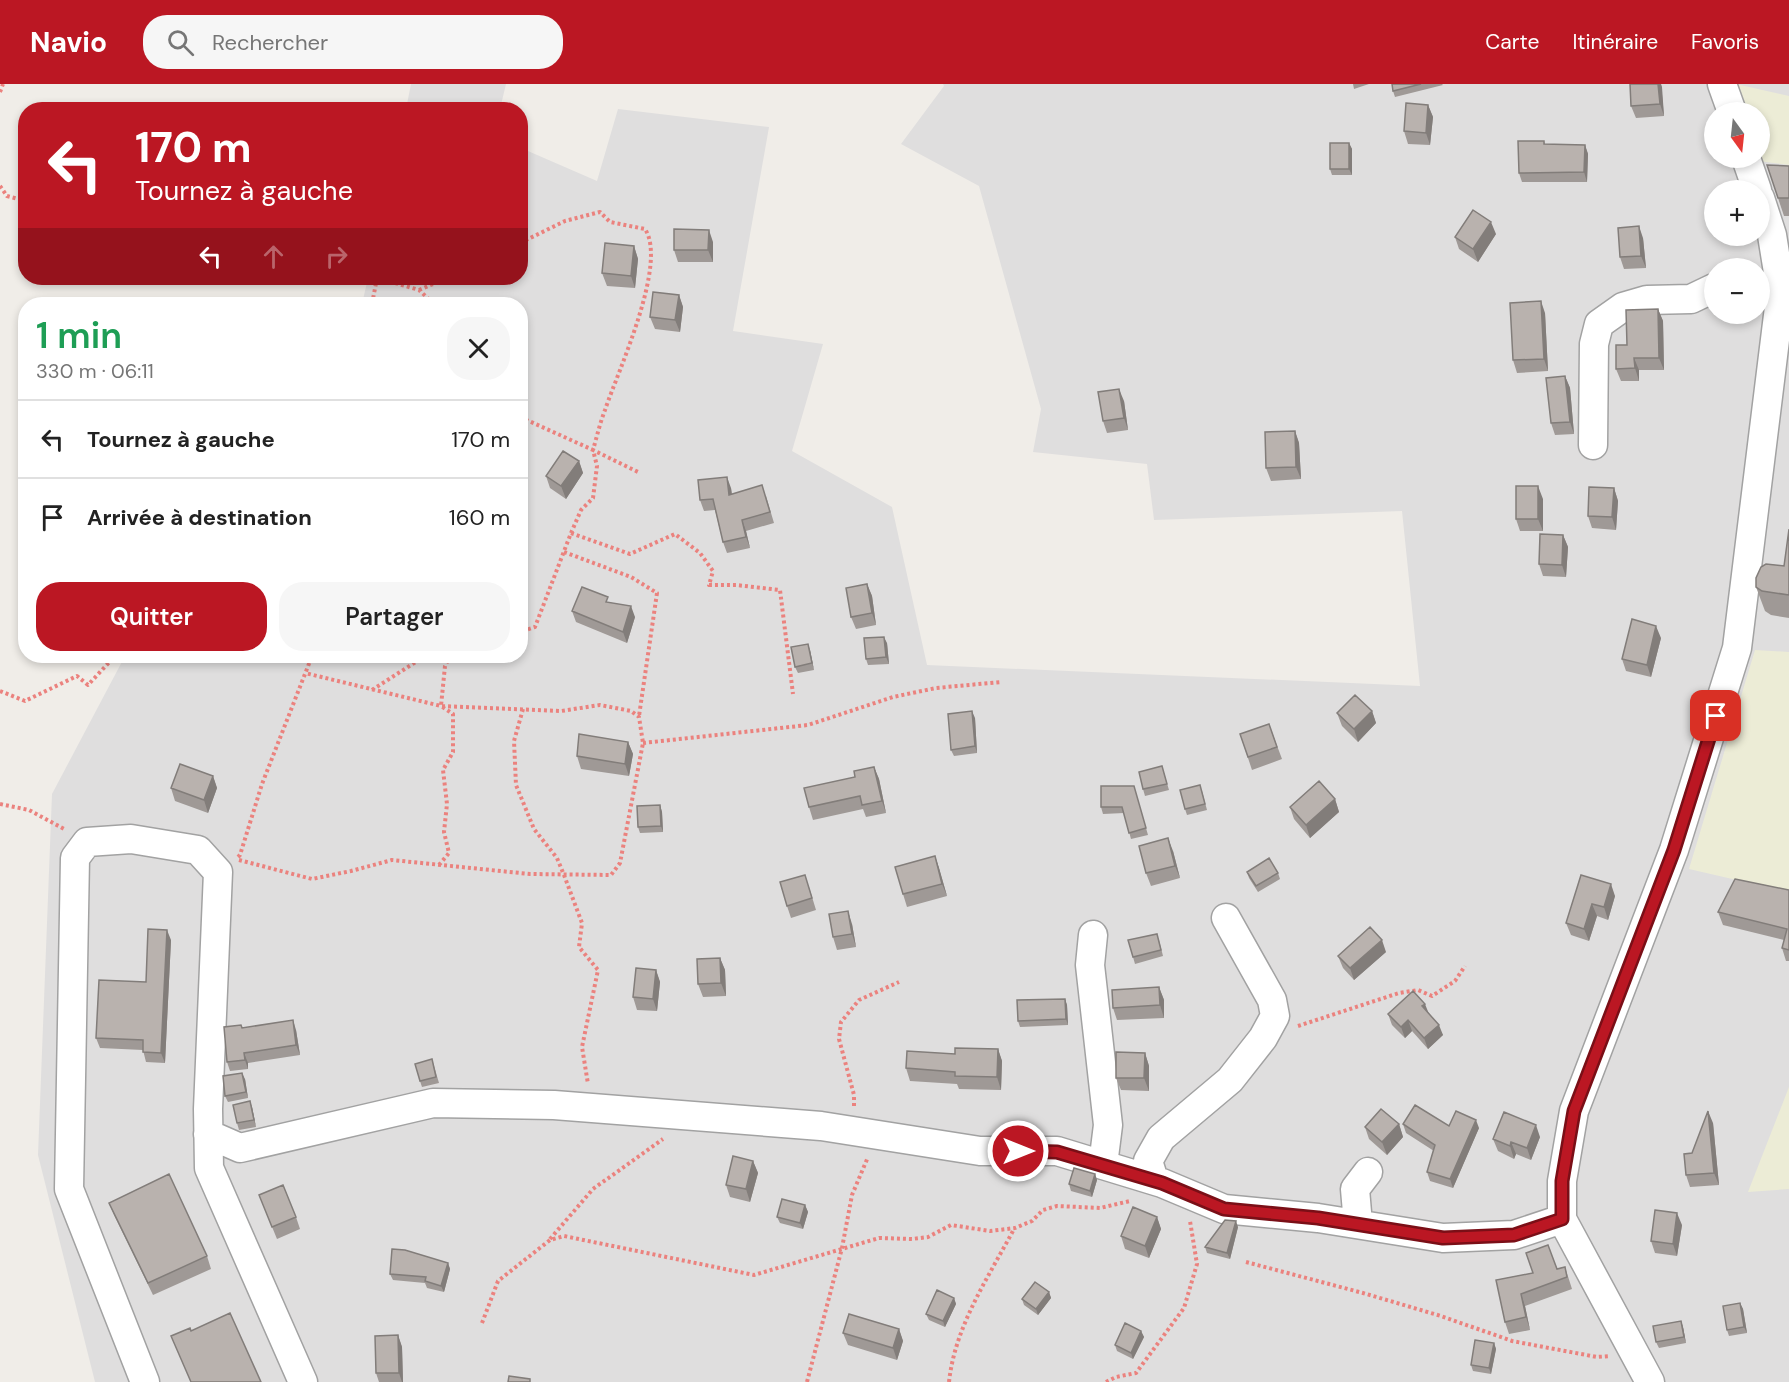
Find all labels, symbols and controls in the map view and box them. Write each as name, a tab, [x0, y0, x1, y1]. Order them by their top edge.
search box	[143, 15, 563, 69]
text: Navio	[30, 24, 107, 61]
icon: search	[164, 26, 197, 59]
text: Rechercher	[212, 28, 328, 57]
text: Carte	[1485, 28, 1539, 56]
text: Itinéraire	[1572, 28, 1658, 56]
text: Favoris	[1691, 28, 1759, 56]
north arrow	[1704, 102, 1770, 168]
map controls	[1704, 102, 1770, 324]
text: 170 m	[135, 120, 252, 175]
icon: left	[36, 126, 114, 204]
text: Tournez à gauche	[135, 173, 353, 208]
button: +	[1704, 180, 1770, 246]
icon: left	[194, 240, 227, 273]
icon: ahead	[257, 240, 290, 273]
icon: right	[320, 240, 353, 273]
button: −	[1704, 258, 1770, 324]
text: 1 min	[36, 312, 122, 359]
button: close	[447, 317, 510, 380]
text: 330 m · 06:11	[36, 358, 154, 384]
icon: left	[36, 423, 69, 456]
text: Tournez à gauche	[87, 425, 275, 454]
text: 170 m	[451, 425, 510, 454]
icon: arrive	[36, 501, 69, 534]
text: Arrivée à destination	[87, 503, 312, 532]
text: 160 m	[449, 503, 510, 532]
button: Quitter	[36, 582, 267, 651]
button: Partager	[279, 582, 510, 651]
pin	[1690, 690, 1741, 741]
icon: arrive	[1699, 699, 1732, 732]
position arrow	[986, 1119, 1050, 1183]

